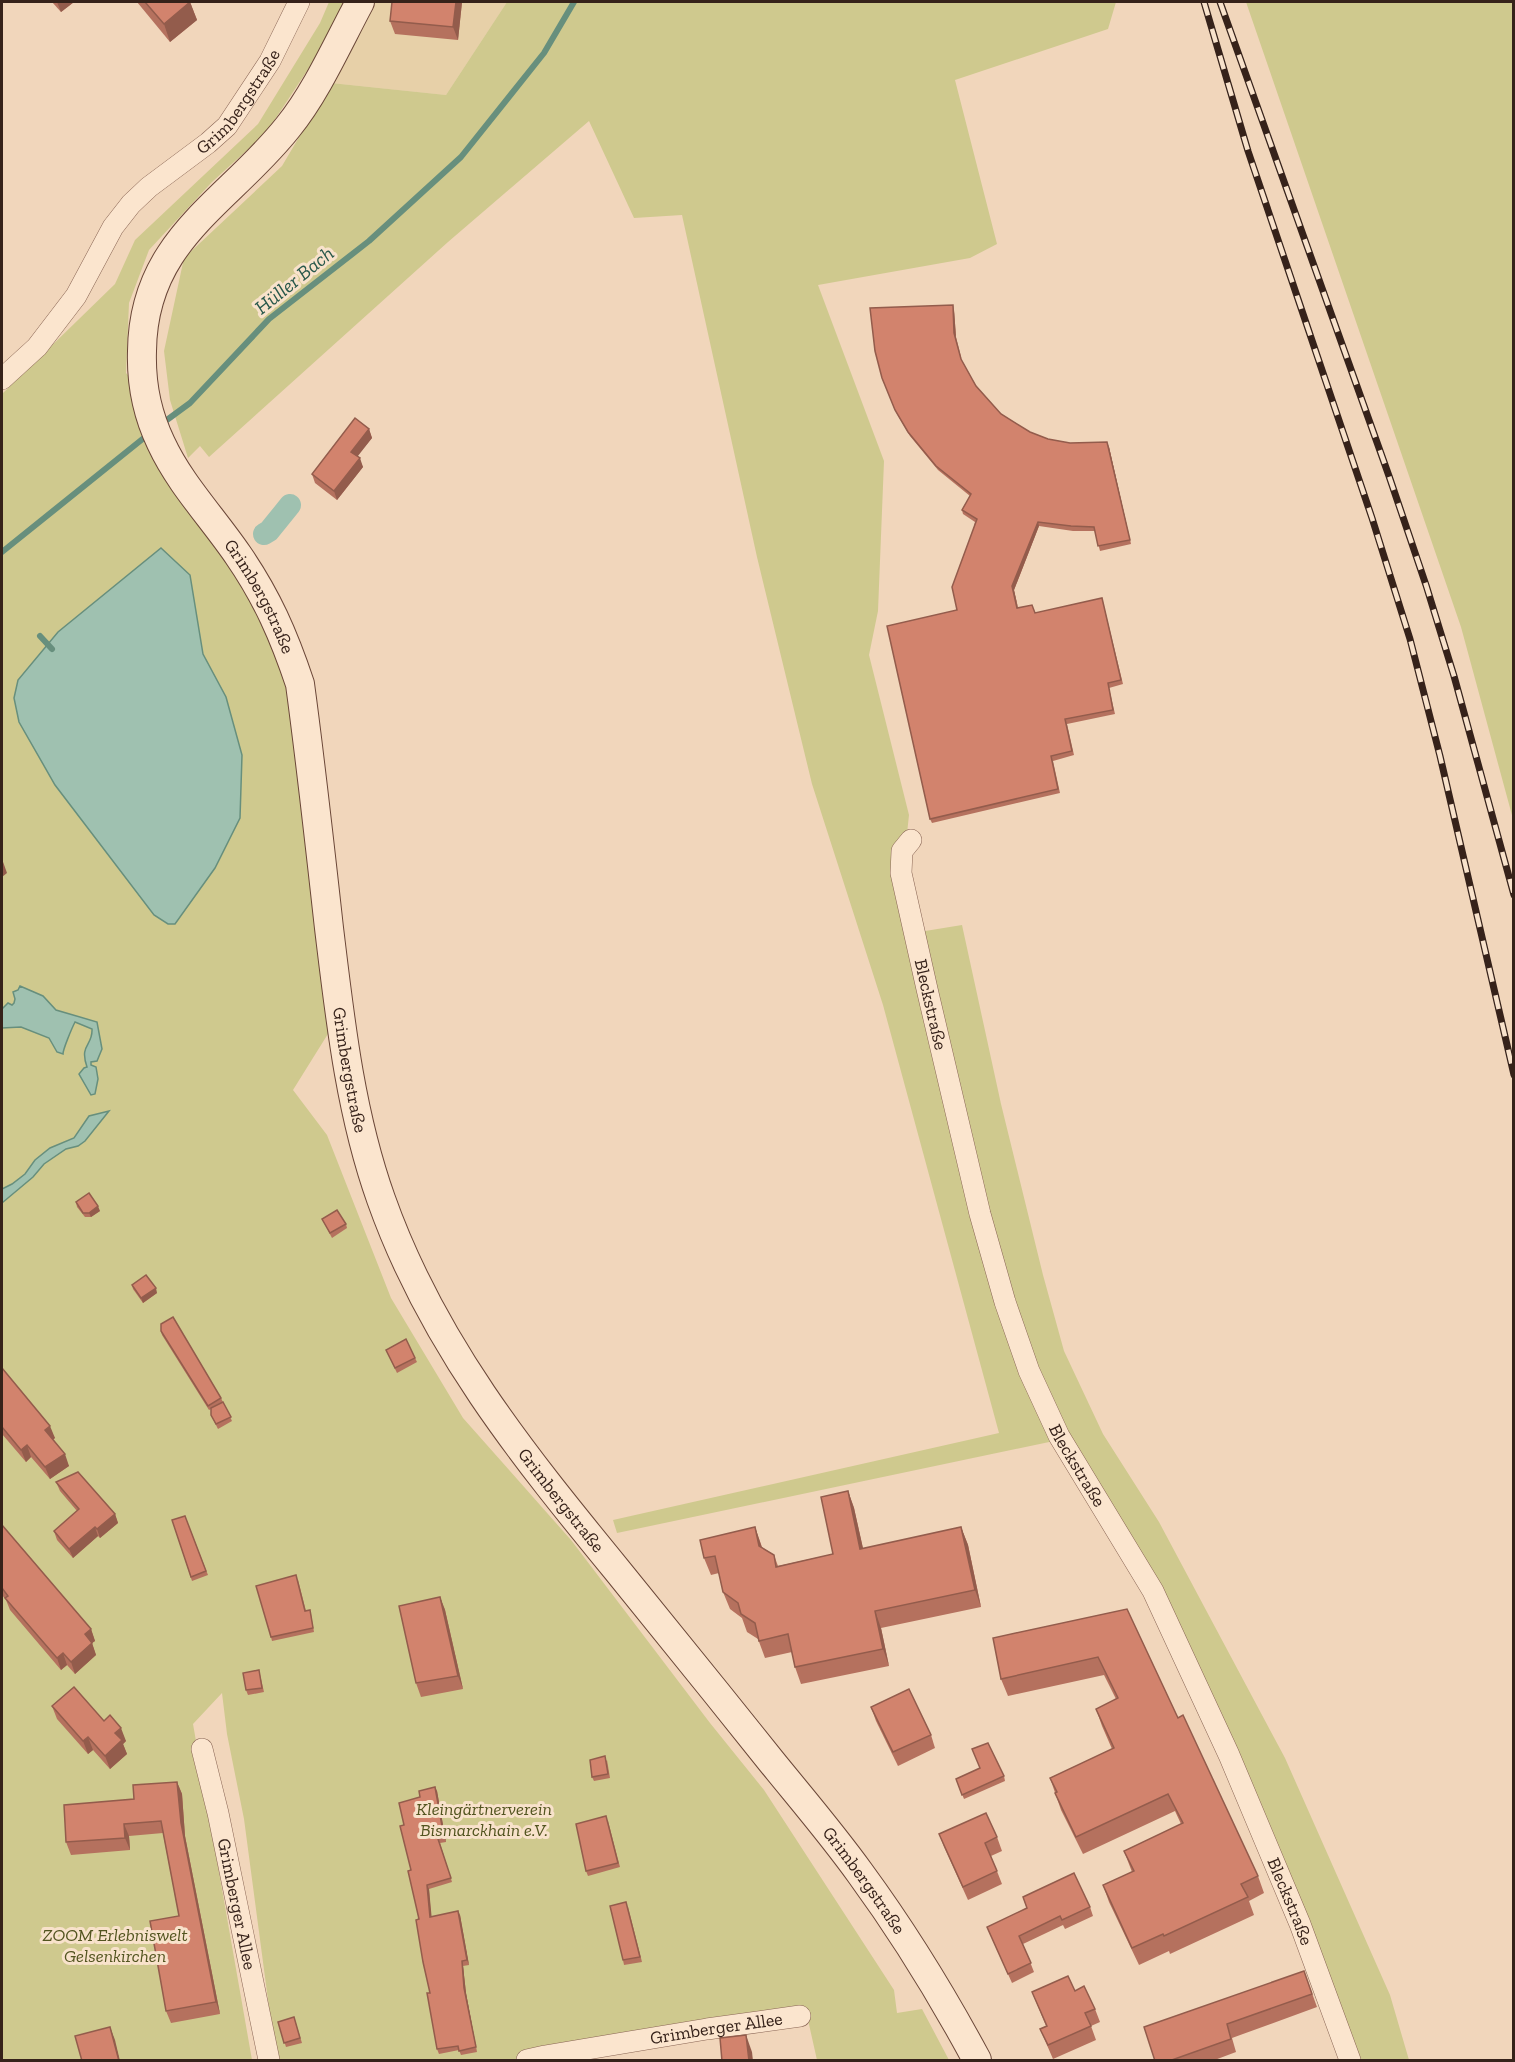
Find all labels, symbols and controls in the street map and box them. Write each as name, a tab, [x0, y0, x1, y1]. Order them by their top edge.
street label: Grimbergstraße	[192, 46, 285, 159]
water label: Hüller Bach	[250, 241, 338, 319]
street label: Grimbergstraße	[219, 535, 299, 657]
street label: Bleckstraße	[910, 957, 952, 1052]
street label: Grimbergstraße	[328, 1006, 372, 1135]
street label: Bleckstraße	[1044, 1421, 1110, 1511]
street label: Grimbergstraße	[513, 1444, 609, 1557]
park label: Kleingärtnerverein Bismarckhain e.V.	[416, 1798, 552, 1841]
street label: Grimbergstraße	[818, 1822, 910, 1938]
street label: Grimberger Allee	[213, 1836, 261, 1972]
street label: Bleckstraße	[1262, 1854, 1318, 1948]
park label: ZOOM Erlebniswelt Gelsenkirchen	[42, 1924, 188, 1967]
street label: Grimberger Allee	[648, 2008, 784, 2049]

